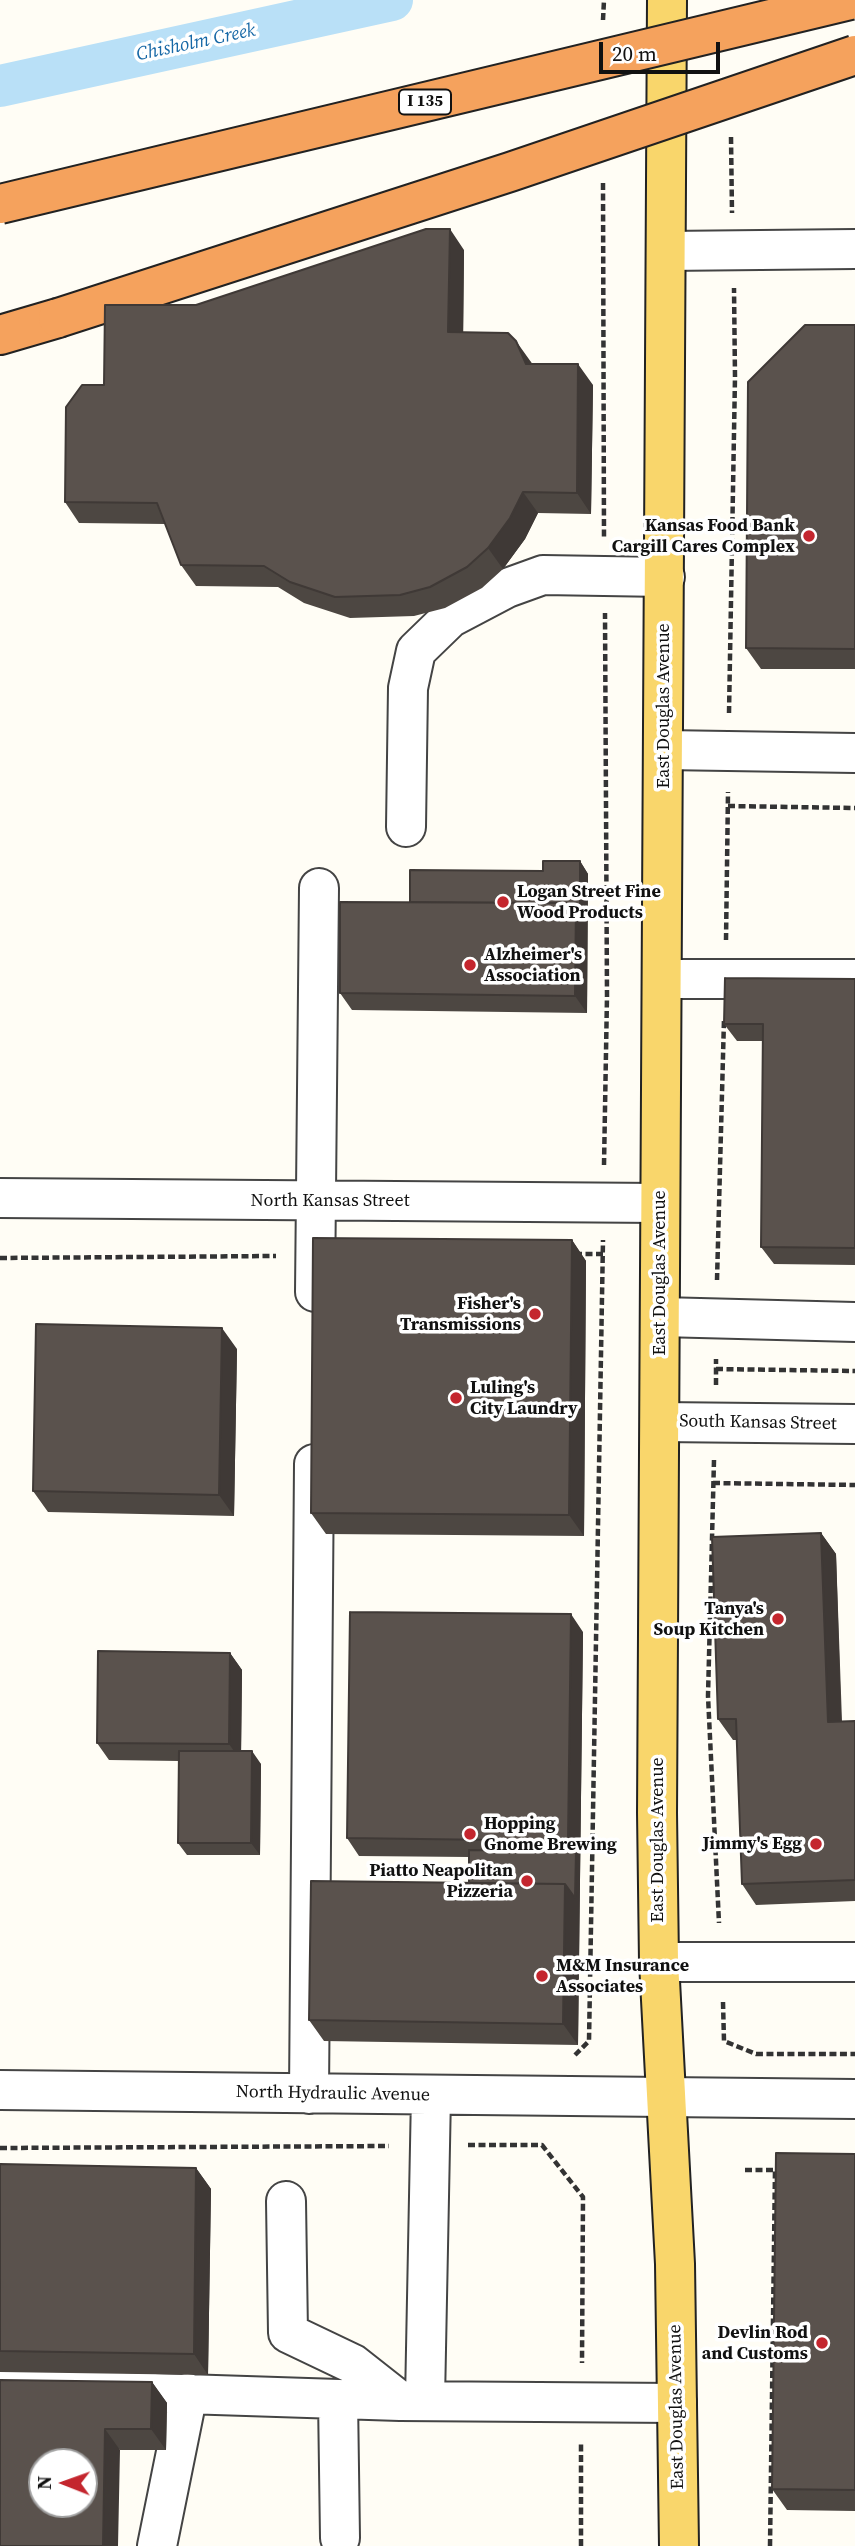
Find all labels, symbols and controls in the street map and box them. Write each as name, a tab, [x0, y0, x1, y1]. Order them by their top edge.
water label: Chisholm Creek	[134, 19, 258, 67]
scale bar	[603, 28, 724, 72]
text: 20 m	[612, 39, 657, 68]
road number: I 135	[399, 90, 451, 114]
place label: Kansas Food Bank Cargill Cares Complex	[612, 515, 795, 558]
marker: Kansas Food Bank Cargill Cares Complex	[801, 528, 817, 544]
street label: East Douglas Avenue	[653, 623, 675, 789]
place label: Logan Street Fine Wood Products	[517, 881, 661, 924]
marker: Logan Street Fine Wood Products	[495, 894, 511, 910]
place label: Alzheimer's Association	[484, 944, 582, 986]
marker: Alzheimer's Association	[462, 957, 478, 973]
street label: North Kansas Street	[250, 1190, 410, 1212]
street label: East Douglas Avenue	[649, 1190, 671, 1356]
place label: Fisher's Transmissions	[400, 1293, 521, 1336]
marker: Fisher's Transmissions	[527, 1306, 543, 1322]
place label: Luling's City Laundry	[470, 1377, 578, 1420]
marker: Luling's City Laundry	[448, 1390, 464, 1406]
street label: South Kansas Street	[679, 1411, 837, 1435]
place label: Tanya's Soup Kitchen	[654, 1598, 764, 1640]
marker: Tanya's Soup Kitchen	[770, 1611, 786, 1627]
street label: East Douglas Avenue	[647, 1757, 669, 1923]
place label: Hopping Gnome Brewing	[484, 1813, 617, 1856]
marker: Hopping Gnome Brewing	[462, 1826, 478, 1842]
place label: Jimmy's Egg	[702, 1833, 802, 1855]
marker: Jimmy's Egg	[808, 1836, 824, 1852]
place label: Piatto Neapolitan Pizzeria	[369, 1860, 513, 1902]
marker: Piatto Neapolitan Pizzeria	[519, 1873, 535, 1889]
place label: M&M Insurance Associates	[556, 1955, 689, 1997]
marker: M&M Insurance Associates	[534, 1968, 550, 1984]
street label: North Hydraulic Avenue	[236, 2082, 430, 2106]
place label: Devlin Rod and Customs	[702, 2322, 808, 2364]
street label: East Douglas Avenue	[665, 2324, 689, 2490]
marker: Devlin Rod and Customs	[814, 2335, 830, 2351]
north arrow	[28, 2448, 98, 2518]
text: N	[31, 2476, 57, 2490]

